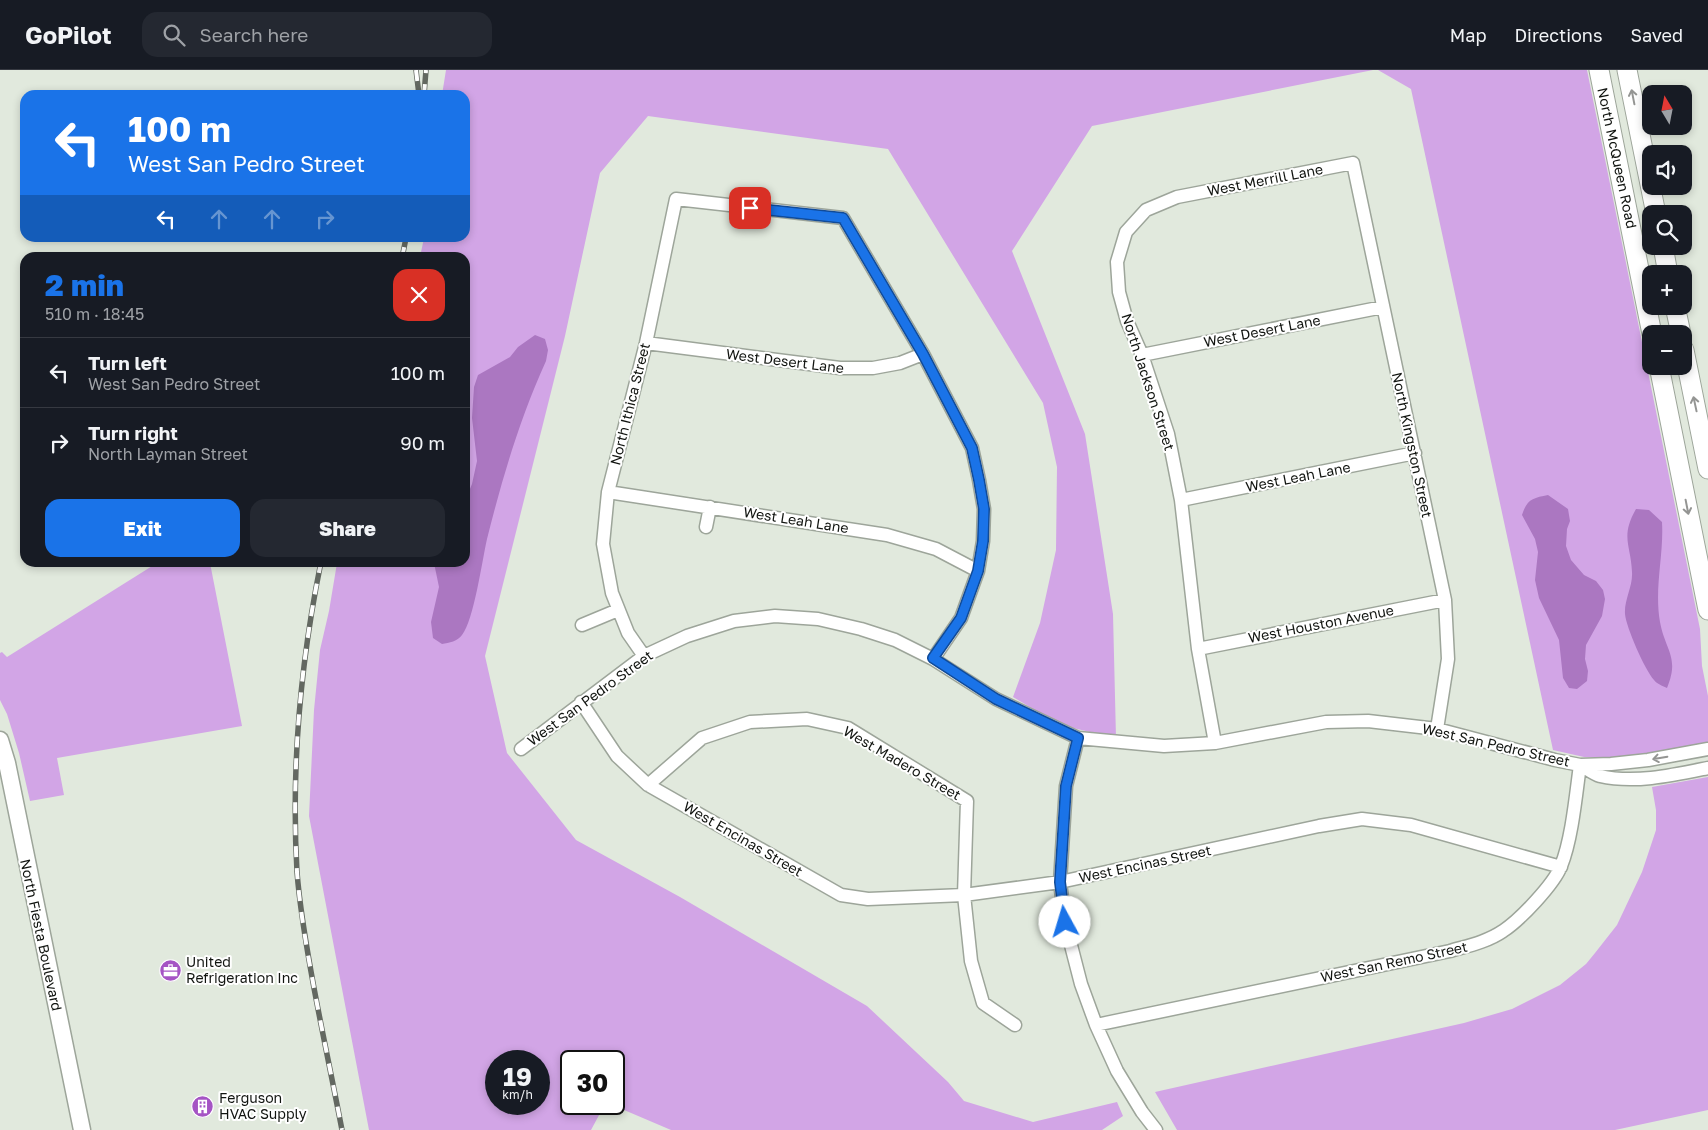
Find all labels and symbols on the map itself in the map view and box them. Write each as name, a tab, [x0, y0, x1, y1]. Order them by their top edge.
north arrow	[1642, 85, 1692, 135]
street label: North McQueen Road	[1594, 86, 1641, 230]
one-way arrow	[1628, 90, 1637, 106]
street label: West Merrill Lane	[1206, 160, 1324, 199]
pin	[729, 187, 771, 229]
street label: North Jackson Street	[1118, 311, 1179, 453]
street label: West Desert Lane	[1202, 311, 1322, 350]
street label: North Ithica Street	[606, 341, 653, 467]
street label: West Desert Lane	[725, 345, 845, 376]
street label: North Kingston Street	[1389, 371, 1436, 519]
one-way arrow	[1690, 396, 1699, 412]
street label: West Leah Lane	[1244, 458, 1352, 495]
one-way arrow	[1683, 499, 1692, 515]
street label: West Leah Lane	[742, 503, 850, 536]
street label: West Houston Avenue	[1247, 601, 1395, 646]
street label: West San Pedro Street	[524, 646, 656, 749]
street label: West San Pedro Street	[1421, 719, 1572, 770]
street label: West Madero Street	[840, 722, 964, 803]
one-way arrow	[1652, 753, 1668, 763]
street label: West Encinas Street	[681, 797, 806, 880]
street label: West Encinas Street	[1077, 841, 1213, 886]
street label: North Fiesta Boulevard	[17, 857, 66, 1012]
position arrow	[1038, 895, 1090, 947]
street label: West San Remo Street	[1319, 938, 1469, 985]
place label: United Refrigeration Inc	[186, 953, 298, 986]
office icon: United Refrigeration Inc	[158, 958, 182, 982]
speed limit sign: 30	[560, 1050, 625, 1115]
place label: Ferguson HVAC Supply	[219, 1089, 307, 1122]
building icon: Ferguson HVAC Supply	[191, 1094, 215, 1118]

